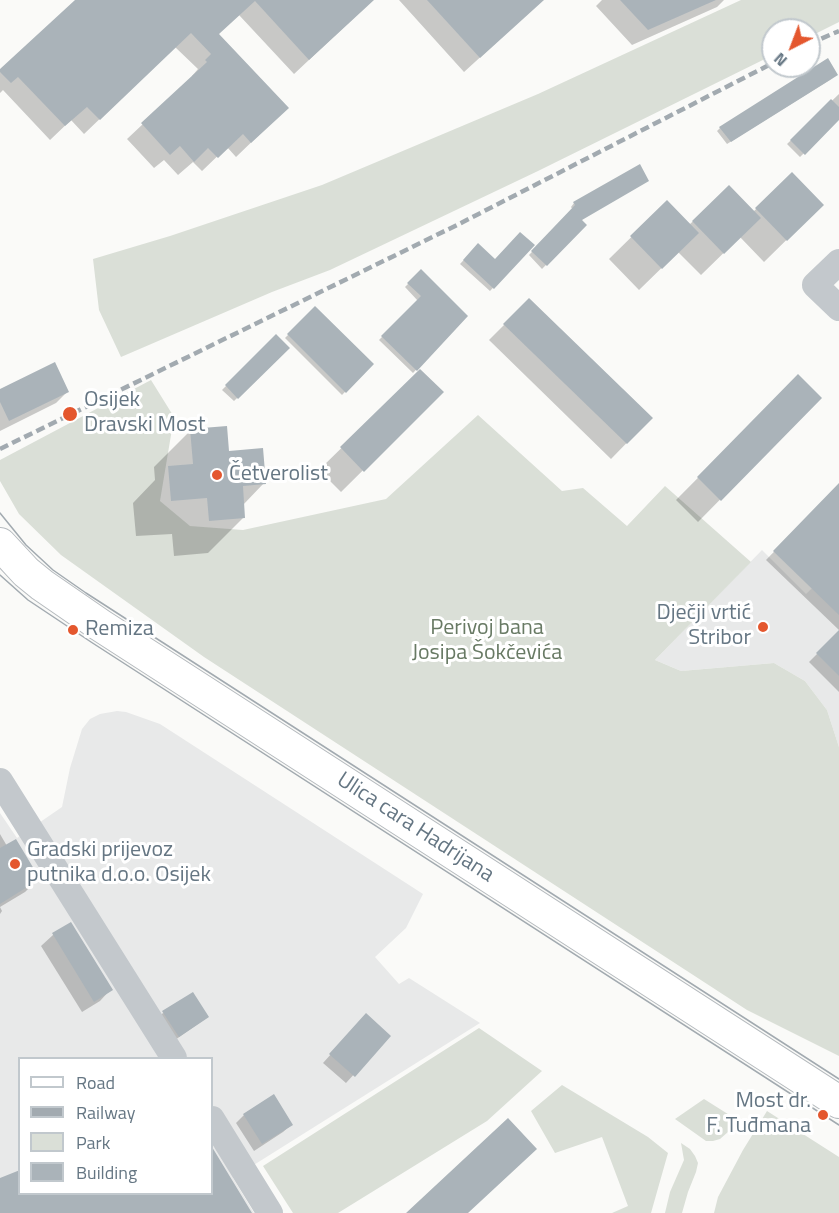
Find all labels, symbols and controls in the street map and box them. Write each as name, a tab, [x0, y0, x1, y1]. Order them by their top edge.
north arrow	[761, 18, 821, 78]
text: N	[768, 47, 792, 73]
place label: Osijek Dravski Most	[84, 388, 206, 440]
marker: Osijek Dravski Most	[61, 405, 79, 423]
place label: Četverolist	[229, 462, 328, 488]
marker: Četverolist	[210, 468, 224, 482]
place label: Dječji vrtić Stribor	[656, 601, 751, 652]
park label: Perivoj bana Josipa Šokčevića	[412, 616, 562, 668]
place label: Remiza	[85, 617, 154, 643]
marker: Dječji vrtić Stribor	[756, 620, 770, 634]
marker: Remiza	[66, 623, 80, 637]
street label: Ulica cara Hadrijana	[331, 767, 499, 889]
place label: Gradski prijevoz putnika d.o.o. Osijek	[27, 838, 211, 890]
marker: Gradski prijevoz putnika d.o.o. Osijek	[8, 857, 22, 871]
legend	[18, 1057, 213, 1195]
text: Road	[76, 1069, 115, 1096]
place label: Most dr. F. Tuđmana	[706, 1089, 811, 1140]
text: Railway	[76, 1099, 135, 1126]
marker: Most dr. F. Tuđmana	[816, 1108, 830, 1122]
text: Park	[76, 1129, 110, 1156]
text: Building	[76, 1159, 137, 1186]

